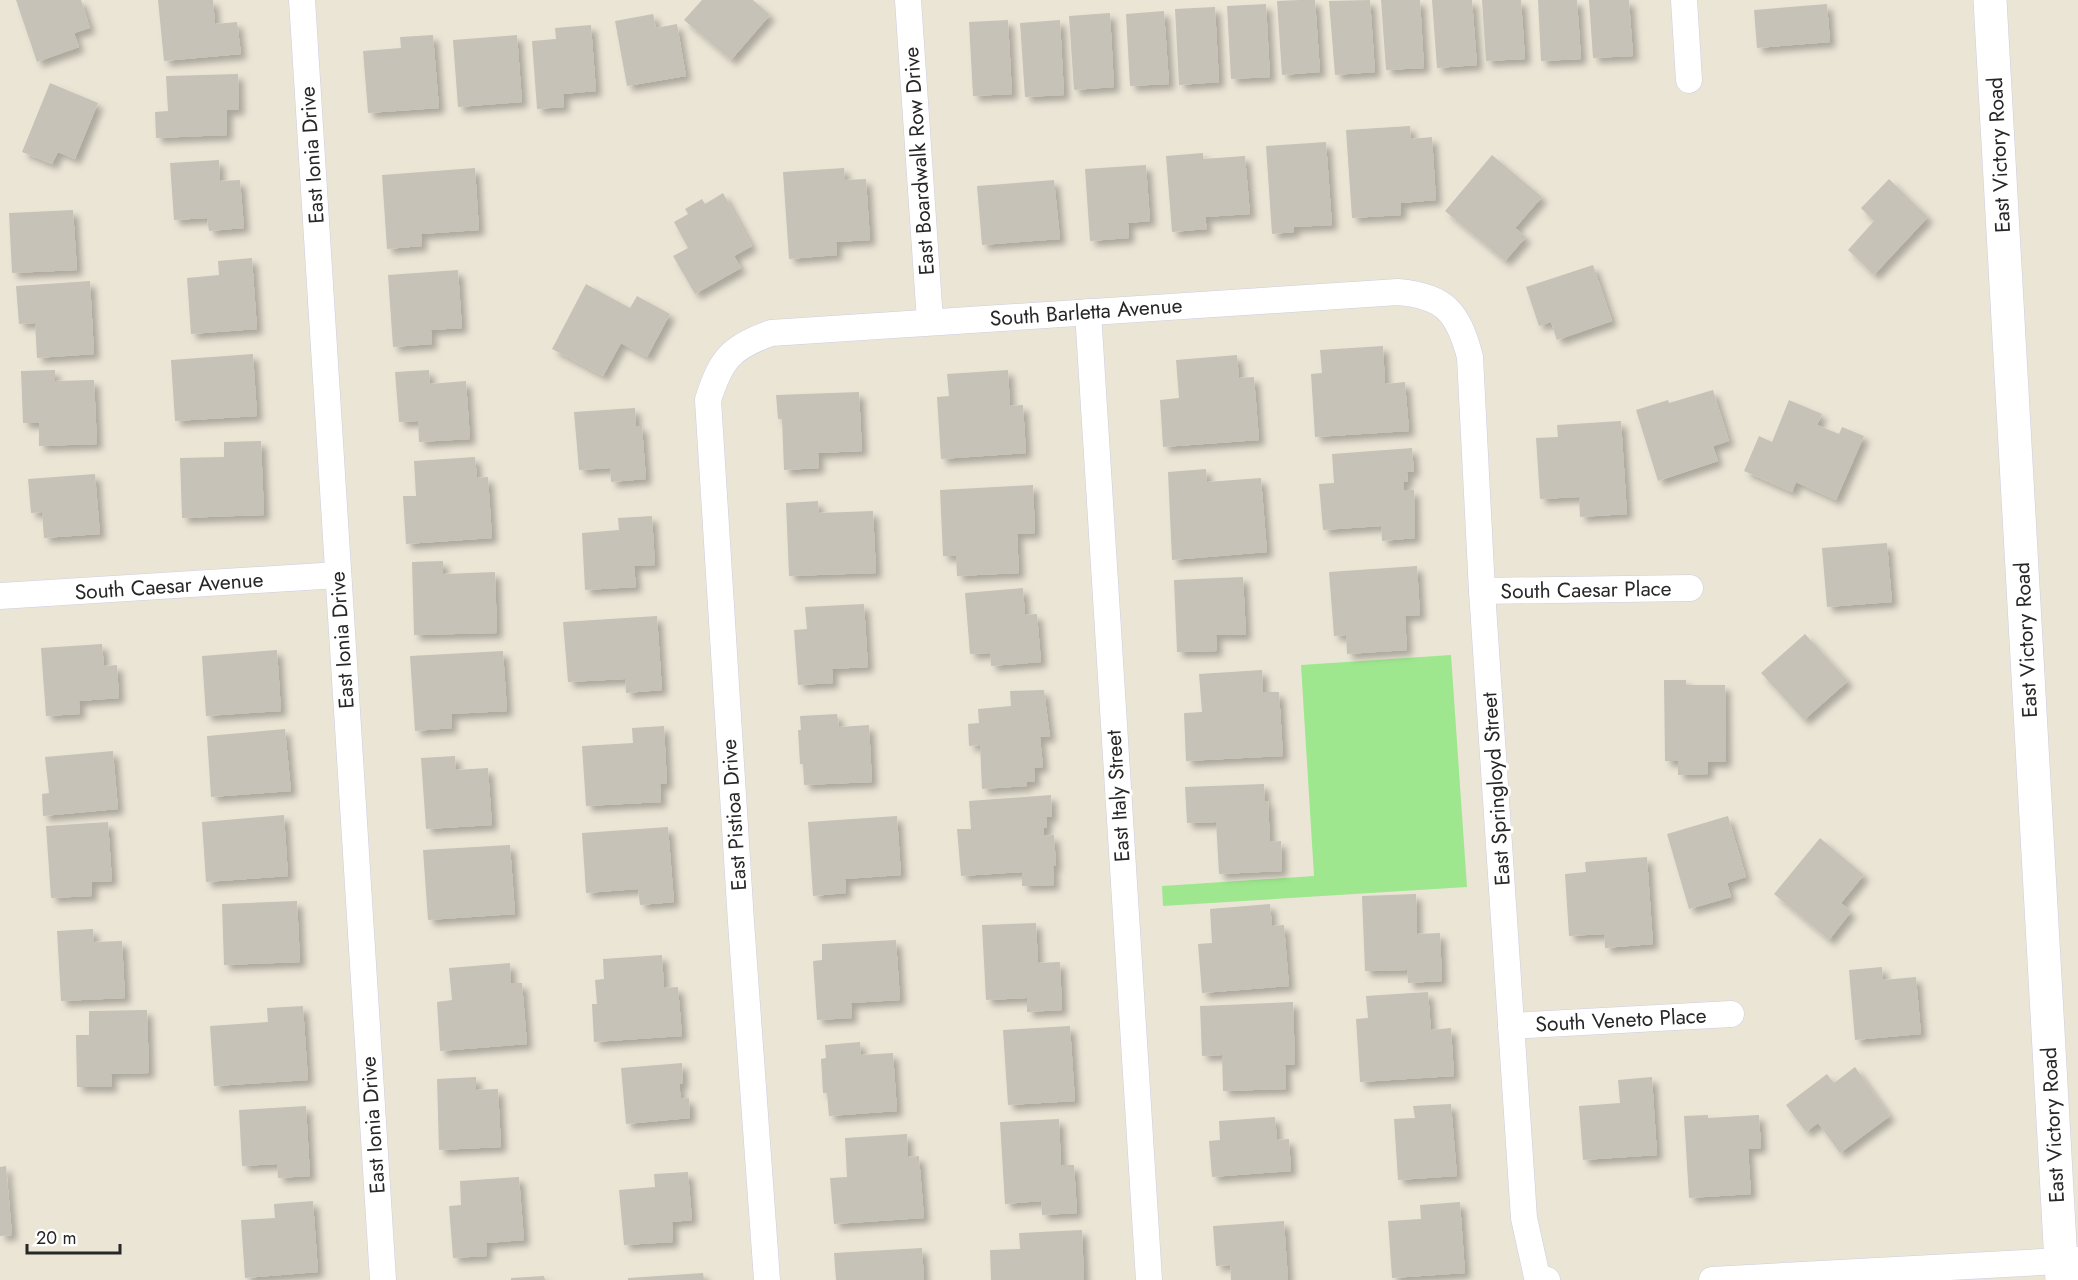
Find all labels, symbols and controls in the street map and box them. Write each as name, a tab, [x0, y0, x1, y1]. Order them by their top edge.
street label: East Boardwalk Row Drive	[896, 46, 942, 276]
street label: East Victory Road	[1980, 76, 2018, 234]
street label: East Ionia Drive	[292, 85, 332, 225]
street label: South Barletta Avenue	[989, 290, 1183, 334]
street label: East Victory Road	[2007, 561, 2045, 719]
street label: South Caesar Avenue	[74, 564, 265, 608]
street label: East Ionia Drive	[322, 570, 362, 710]
street label: South Caesar Place	[1500, 574, 1672, 606]
street label: East Springloyd Street	[1474, 691, 1518, 887]
street label: East Italy Street	[1098, 729, 1138, 863]
street label: East Pistioa Drive	[714, 738, 754, 892]
street label: South Veneto Place	[1535, 1001, 1708, 1039]
street label: East Victory Road	[2034, 1046, 2072, 1204]
street label: East Ionia Drive	[353, 1055, 393, 1195]
scale bar	[27, 1217, 120, 1255]
text: 20 m	[36, 1225, 76, 1251]

